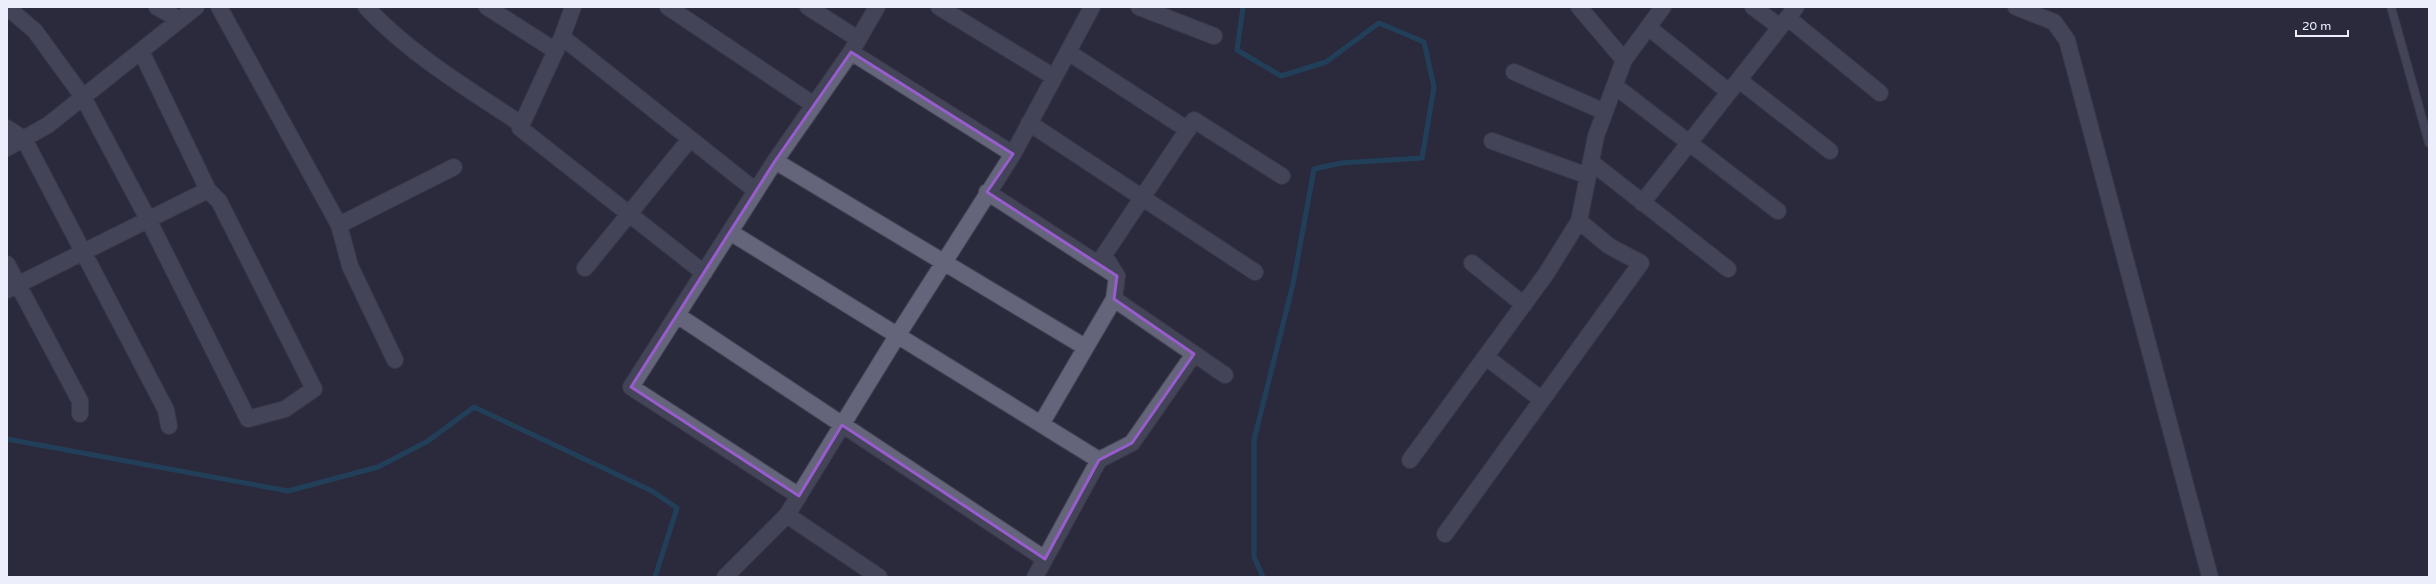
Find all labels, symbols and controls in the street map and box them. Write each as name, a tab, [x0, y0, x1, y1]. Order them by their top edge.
scale bar	[2296, 12, 2348, 38]
text: 20 m	[2302, 19, 2331, 33]

